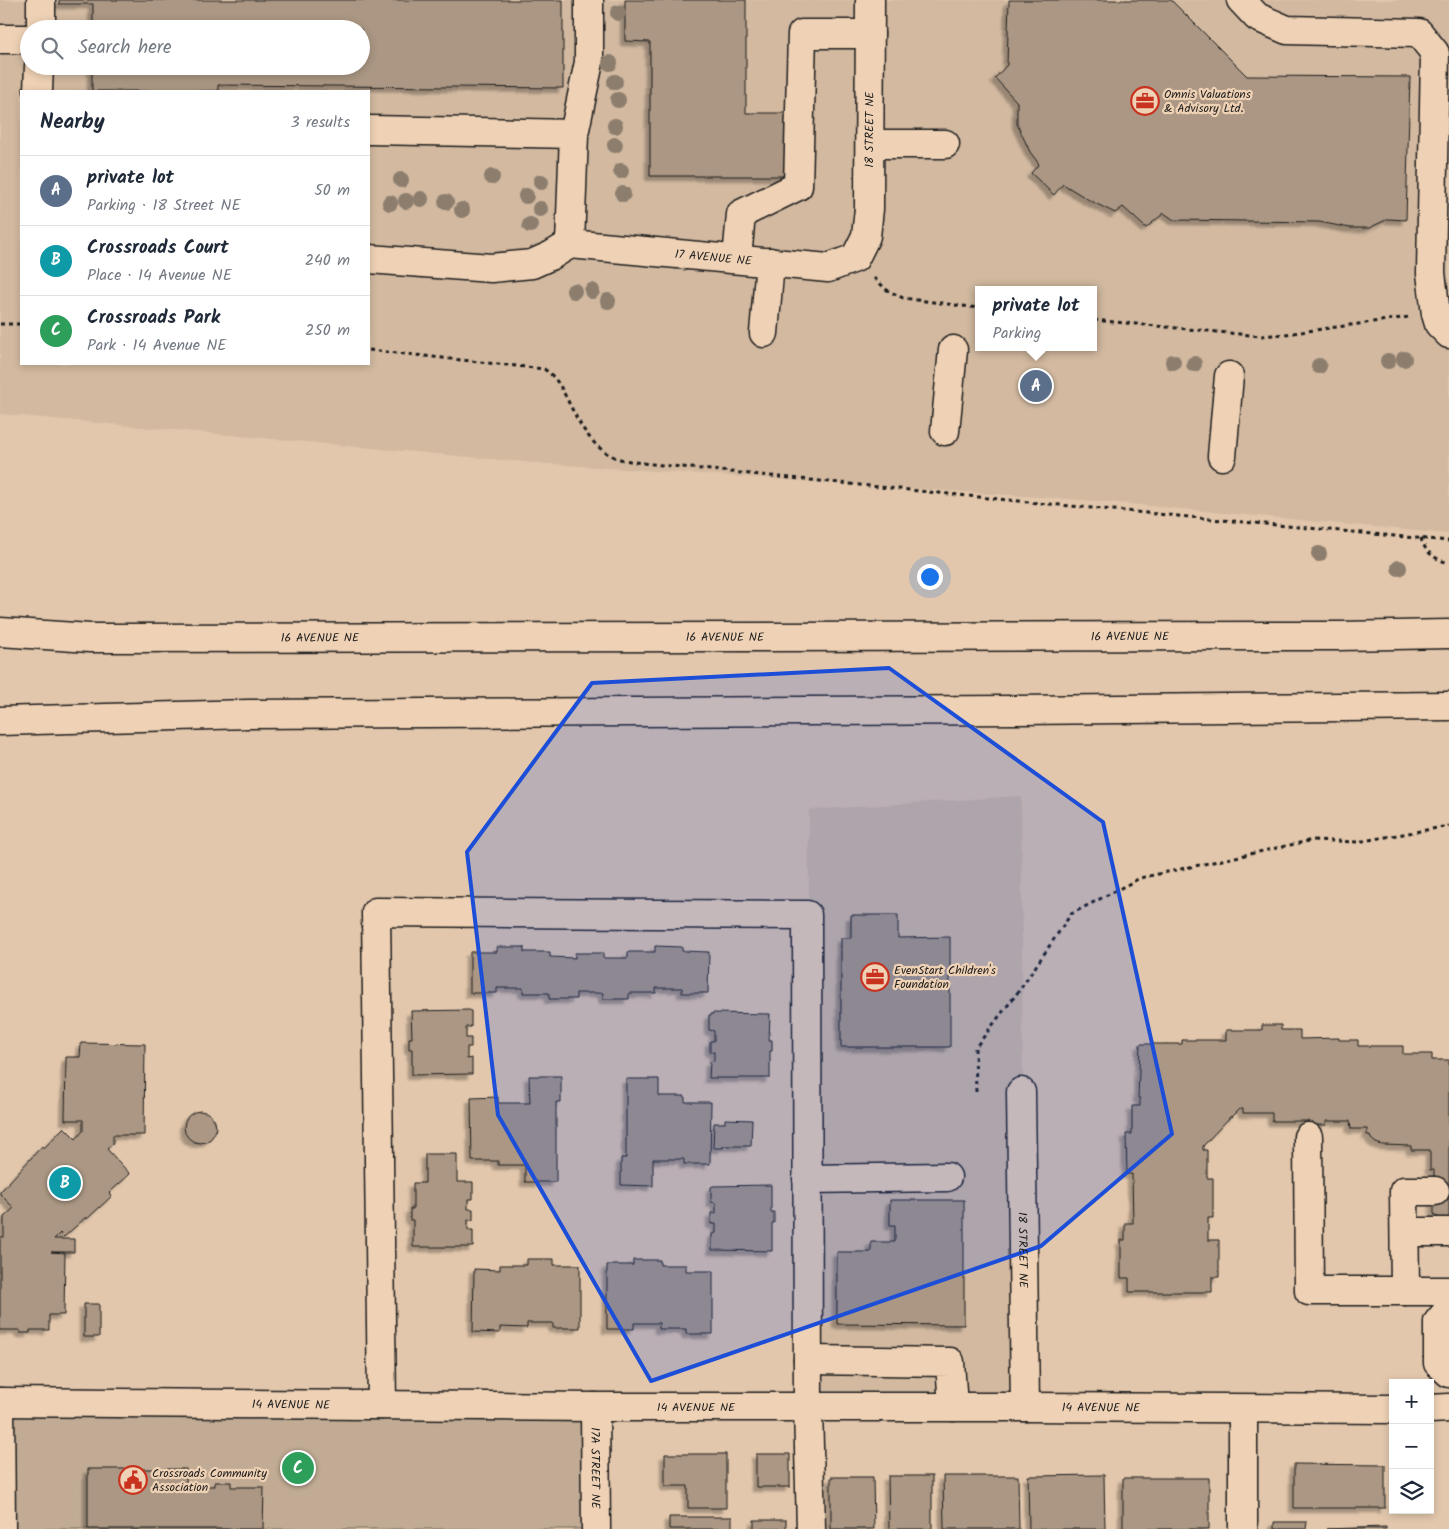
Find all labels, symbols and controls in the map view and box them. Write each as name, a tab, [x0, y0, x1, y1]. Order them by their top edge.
search box	[20, 20, 370, 75]
text: Search here	[78, 33, 172, 63]
icon: search	[38, 34, 66, 62]
place label: Omnis Valuations & Advisory Ltd.	[1164, 85, 1251, 118]
office icon: Omnis Valuations & Advisory Ltd.	[1130, 86, 1160, 116]
street label: 18 STREET NE	[860, 91, 880, 168]
text: Nearby	[40, 106, 105, 139]
text: 3 results	[291, 110, 350, 135]
text: private lot	[87, 163, 174, 193]
text: A	[51, 178, 61, 203]
text: 50 m	[314, 178, 350, 203]
text: Parking · 18 Street NE	[87, 193, 241, 218]
text: Crossroads Court	[87, 233, 229, 263]
street label: 17 AVENUE NE	[674, 245, 754, 271]
text: B	[51, 248, 61, 273]
text: 240 m	[305, 248, 350, 273]
text: Place · 14 Avenue NE	[87, 263, 232, 288]
popup	[975, 286, 1097, 351]
text: private lot	[992, 291, 1080, 321]
text: Crossroads Park	[87, 303, 220, 333]
text: C	[51, 318, 61, 343]
text: 250 m	[305, 318, 350, 343]
text: Parking	[992, 321, 1041, 346]
text: Park · 14 Avenue NE	[87, 333, 227, 358]
pin: A	[1020, 367, 1052, 405]
your location	[917, 564, 943, 590]
street label: 16 AVENUE NE	[1091, 627, 1170, 646]
street label: 16 AVENUE NE	[686, 628, 765, 647]
street label: 16 AVENUE NE	[281, 629, 360, 648]
place label: EvenStart Children's Foundation	[894, 961, 996, 994]
office icon: EvenStart Children's Foundation	[860, 962, 890, 992]
pin: B	[49, 1164, 81, 1202]
street label: 18 STREET NE	[1013, 1212, 1033, 1289]
map controls	[1389, 1379, 1434, 1514]
button: +	[1389, 1379, 1434, 1424]
street label: 14 AVENUE NE	[252, 1395, 331, 1415]
street label: 14 AVENUE NE	[657, 1398, 736, 1417]
street label: 14 AVENUE NE	[1062, 1398, 1141, 1418]
button: −	[1389, 1424, 1434, 1469]
street label: 17A STREET NE	[585, 1427, 605, 1510]
pin: C	[282, 1449, 314, 1487]
place label: Crossroads Community Association	[152, 1464, 267, 1497]
public building icon: Crossroads Community Association	[118, 1465, 148, 1495]
button: layers	[1389, 1469, 1434, 1514]

